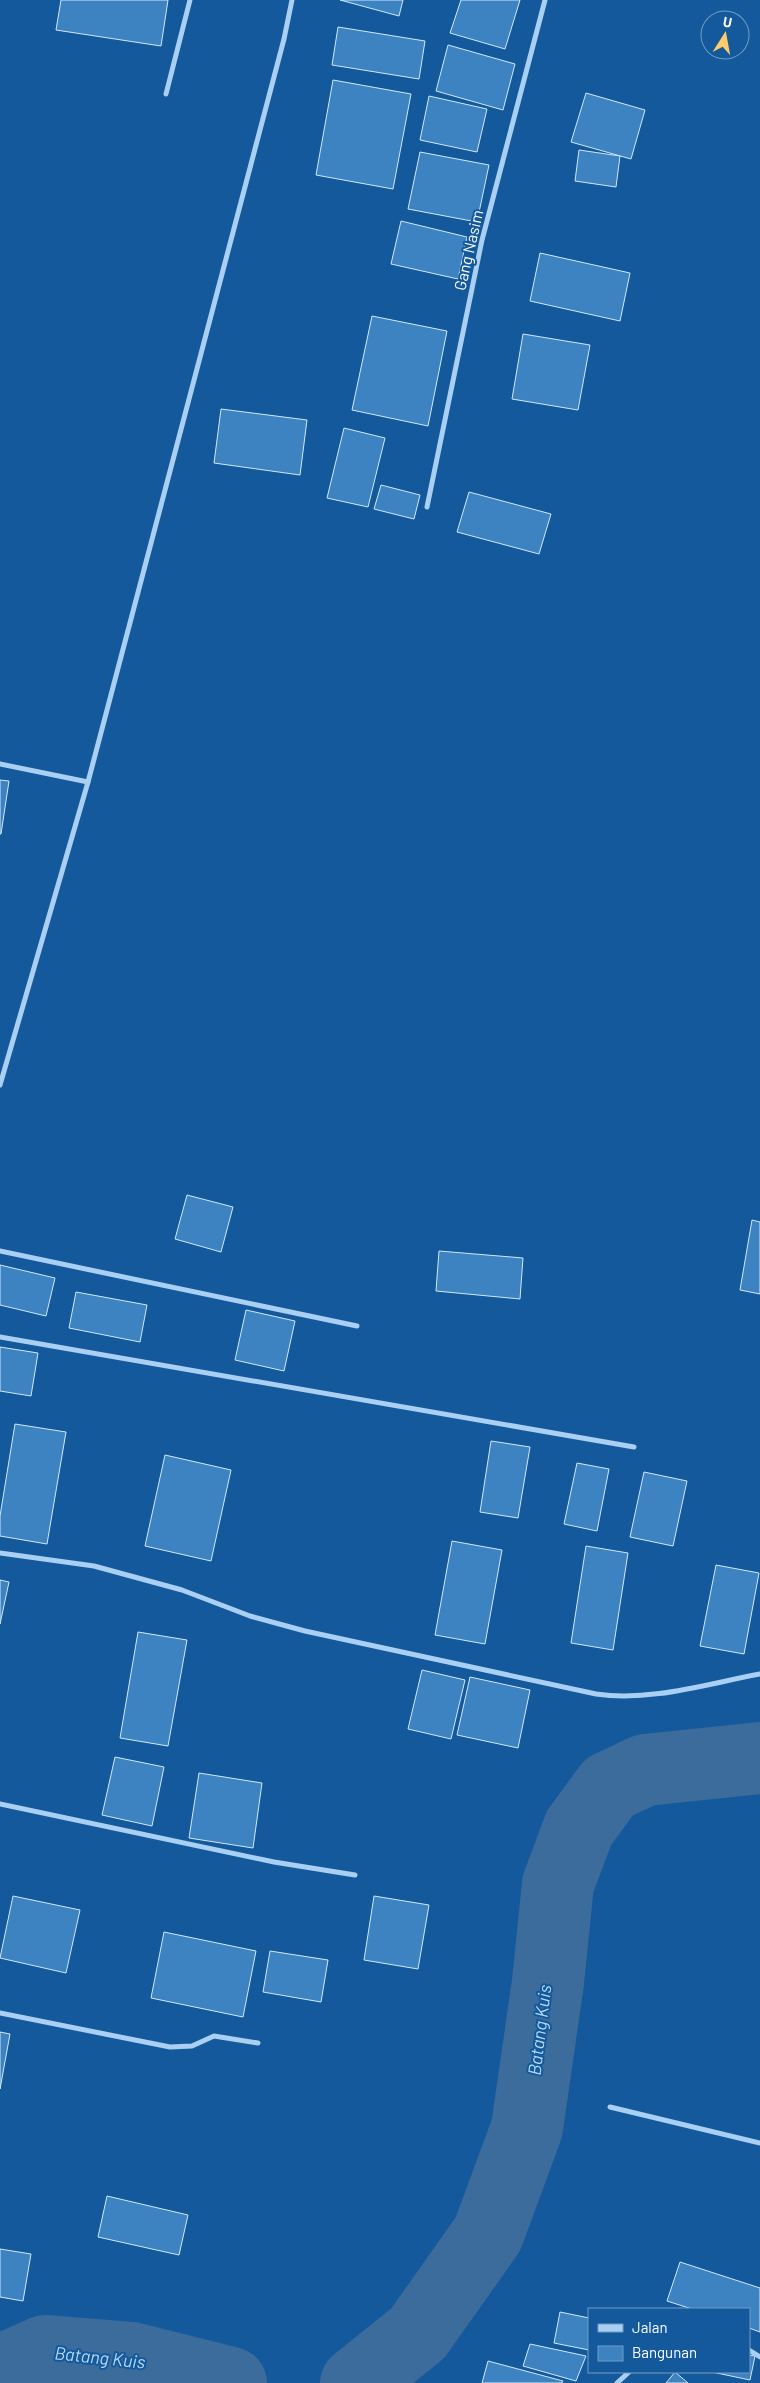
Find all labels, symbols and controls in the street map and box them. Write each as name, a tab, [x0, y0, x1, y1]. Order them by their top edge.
north arrow	[700, 10, 750, 60]
text: U	[722, 13, 734, 31]
street label: Gang Nasim	[449, 208, 487, 292]
water label: Batang Kuis	[523, 1983, 555, 2077]
legend	[588, 2308, 750, 2373]
text: Jalan	[632, 2318, 668, 2336]
water label: Batang Kuis	[54, 2341, 146, 2373]
text: Bangunan	[632, 2343, 697, 2361]

